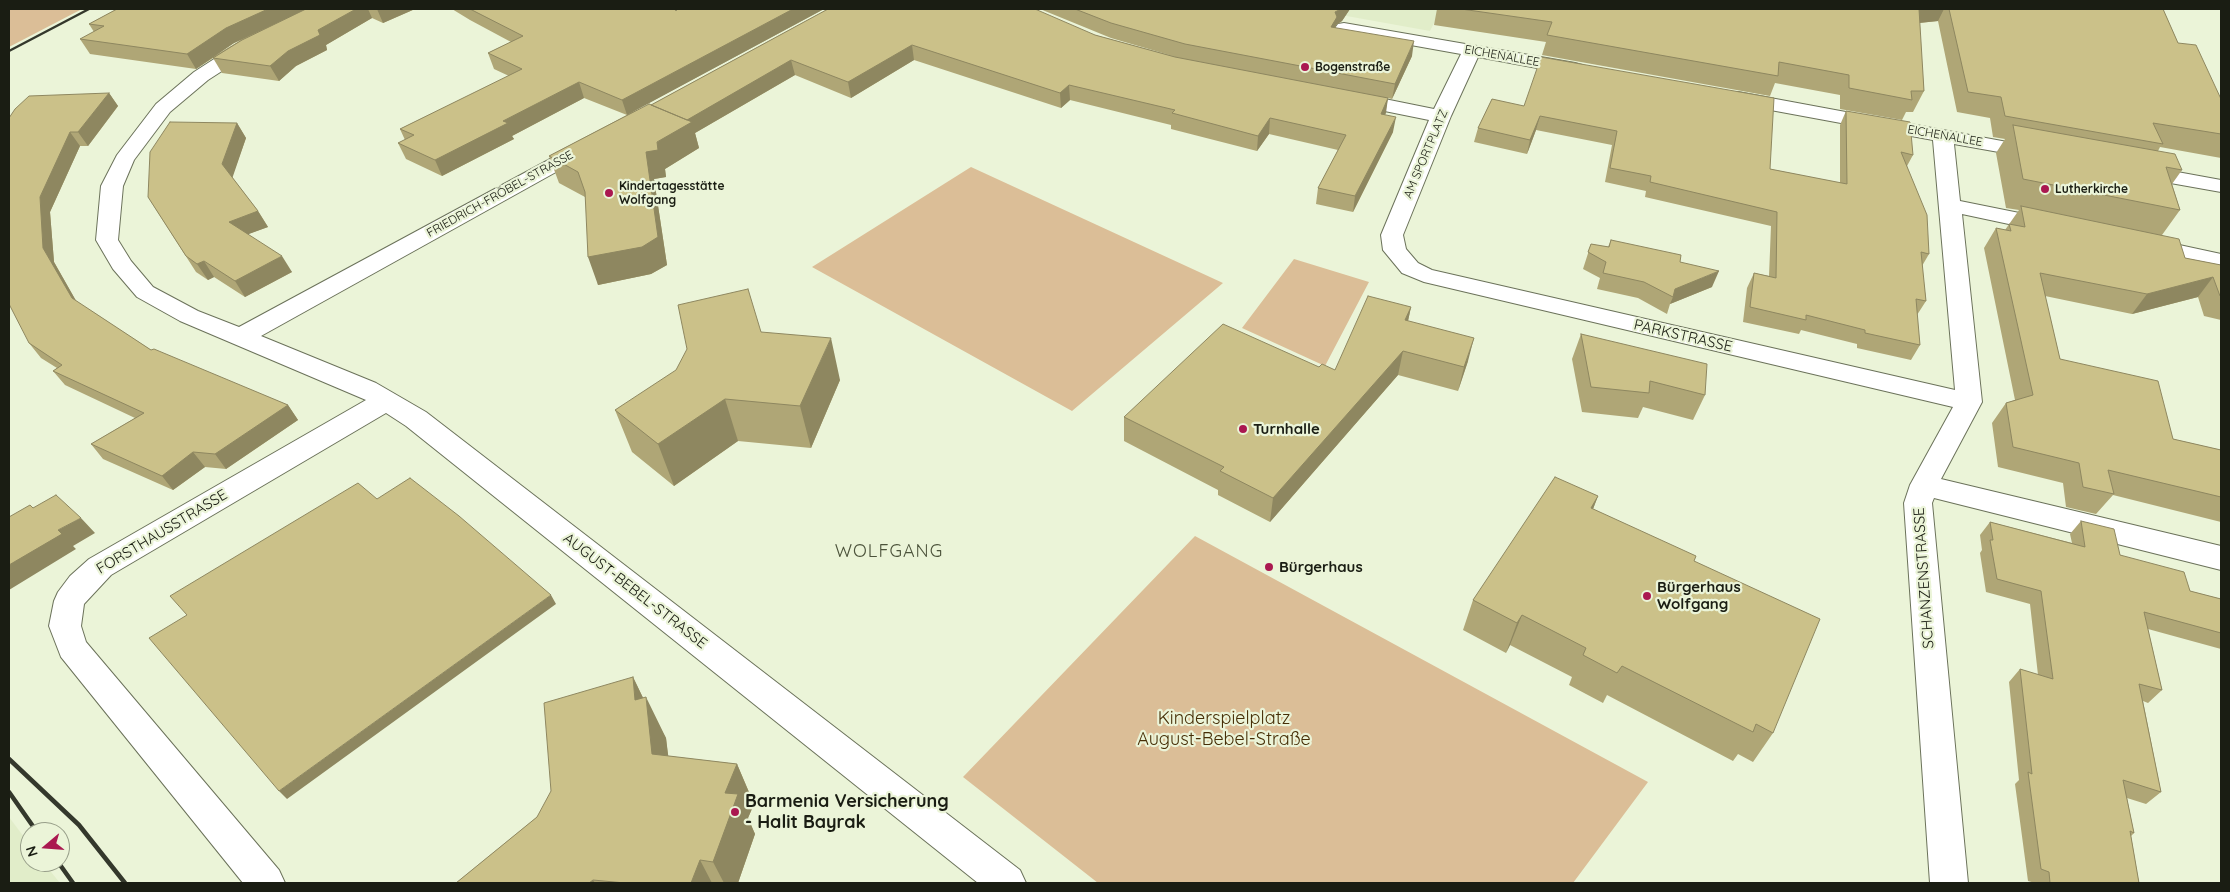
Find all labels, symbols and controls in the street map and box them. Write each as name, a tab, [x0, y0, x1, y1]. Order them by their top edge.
street label: EICHENALLEE	[1463, 42, 1541, 70]
place label: Bogenstraße	[1315, 60, 1390, 74]
marker: Bogenstraße	[1299, 61, 1311, 73]
street label: AM SPORTPLATZ	[1401, 108, 1451, 200]
street label: EICHENALLEE	[1906, 122, 1984, 150]
street label: FRIEDRICH-FRÖBEL-STRASSE	[424, 148, 576, 240]
place label: Kindertagesstätte Wolfgang	[619, 179, 724, 207]
place label: Lutherkirche	[2055, 182, 2128, 196]
marker: Lutherkirche	[2039, 183, 2051, 195]
marker: Kindertagesstätte Wolfgang	[603, 187, 615, 199]
street label: PARKSTRASSE	[1632, 316, 1734, 356]
place label: Turnhalle	[1253, 420, 1320, 438]
marker: Turnhalle	[1237, 423, 1249, 435]
street label: FORSTHAUSSTRASSE	[93, 486, 231, 578]
street label: SCHANZENSTRASSE	[1910, 507, 1938, 649]
street label: AUGUST-BEBEL-STRASSE	[559, 529, 711, 653]
district label: WOLFGANG	[834, 541, 944, 563]
place label: Bürgerhaus	[1279, 558, 1363, 576]
marker: Bürgerhaus	[1263, 561, 1275, 573]
place label: Bürgerhaus Wolfgang	[1657, 578, 1741, 613]
marker: Bürgerhaus Wolfgang	[1641, 590, 1653, 602]
park label: Kinderspielplatz August-Bebel-Straße	[1137, 708, 1311, 751]
place label: Barmenia Versicherung - Halit Bayrak	[745, 791, 949, 834]
marker: Barmenia Versicherung - Halit Bayrak	[729, 806, 741, 818]
north arrow	[20, 822, 70, 872]
text: N	[22, 844, 42, 859]

